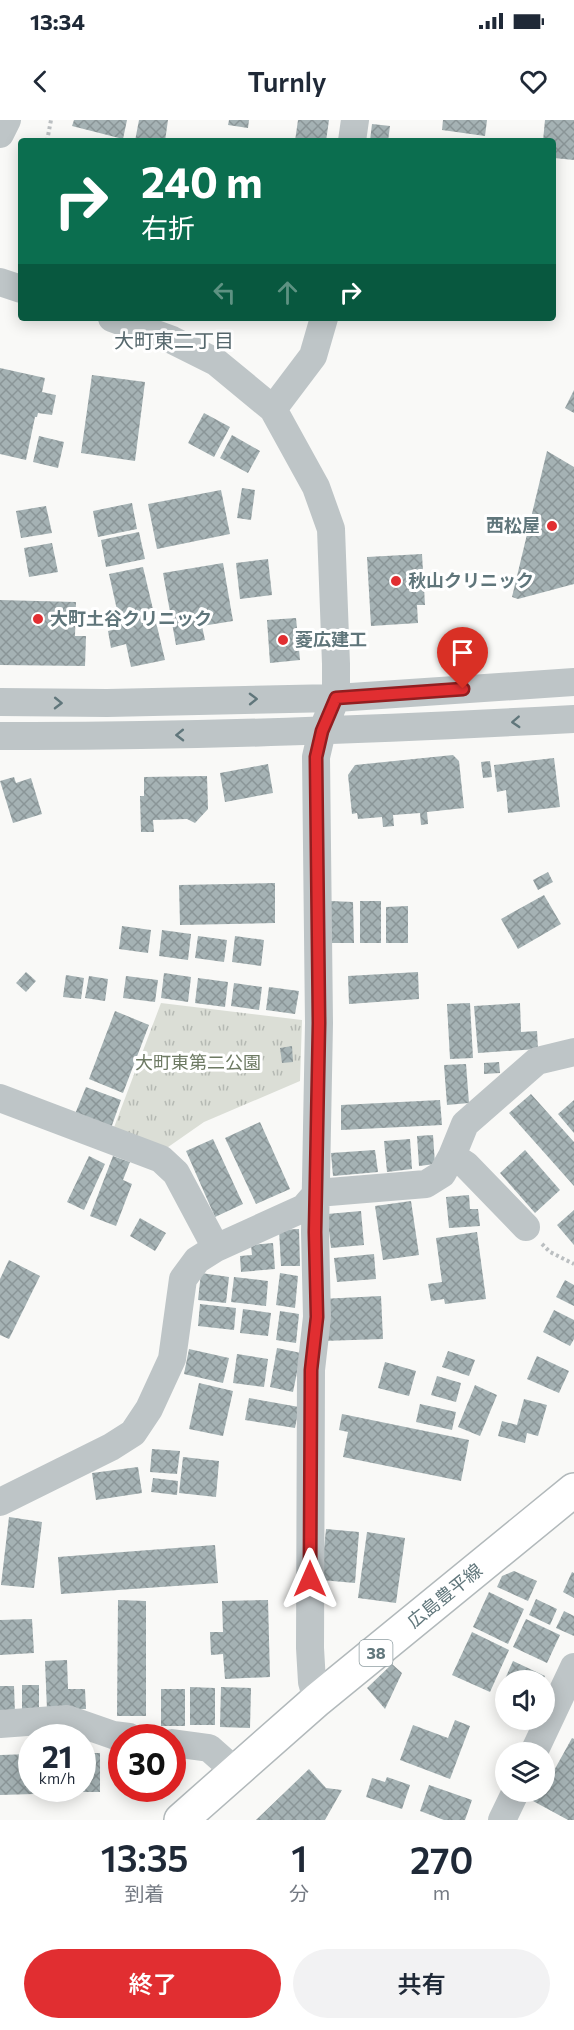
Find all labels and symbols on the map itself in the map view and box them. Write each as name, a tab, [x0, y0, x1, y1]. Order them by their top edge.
district label: 大町東二丁目	[114, 328, 234, 352]
place label: 西松屋	[486, 514, 540, 536]
marker: 西松屋	[545, 519, 559, 533]
place label: 秋山クリニック	[408, 569, 534, 591]
marker: 秋山クリニック	[389, 574, 403, 588]
place label: 大町土谷クリニック	[50, 607, 212, 629]
marker: 大町土谷クリニック	[31, 612, 45, 626]
pin	[437, 627, 488, 689]
place label: 菱広建工	[295, 628, 367, 650]
marker: 菱広建工	[276, 633, 290, 647]
one-way arrow	[249, 693, 258, 706]
one-way arrow	[54, 696, 63, 709]
one-way arrow	[511, 715, 520, 728]
one-way arrow	[175, 729, 184, 741]
park label: 大町東第二公園	[135, 1051, 261, 1073]
position arrow	[278, 1547, 342, 1611]
street label: 広島豊平線	[402, 1558, 486, 1632]
road number: 38	[360, 1640, 392, 1666]
speed limit sign: 30	[108, 1724, 186, 1802]

